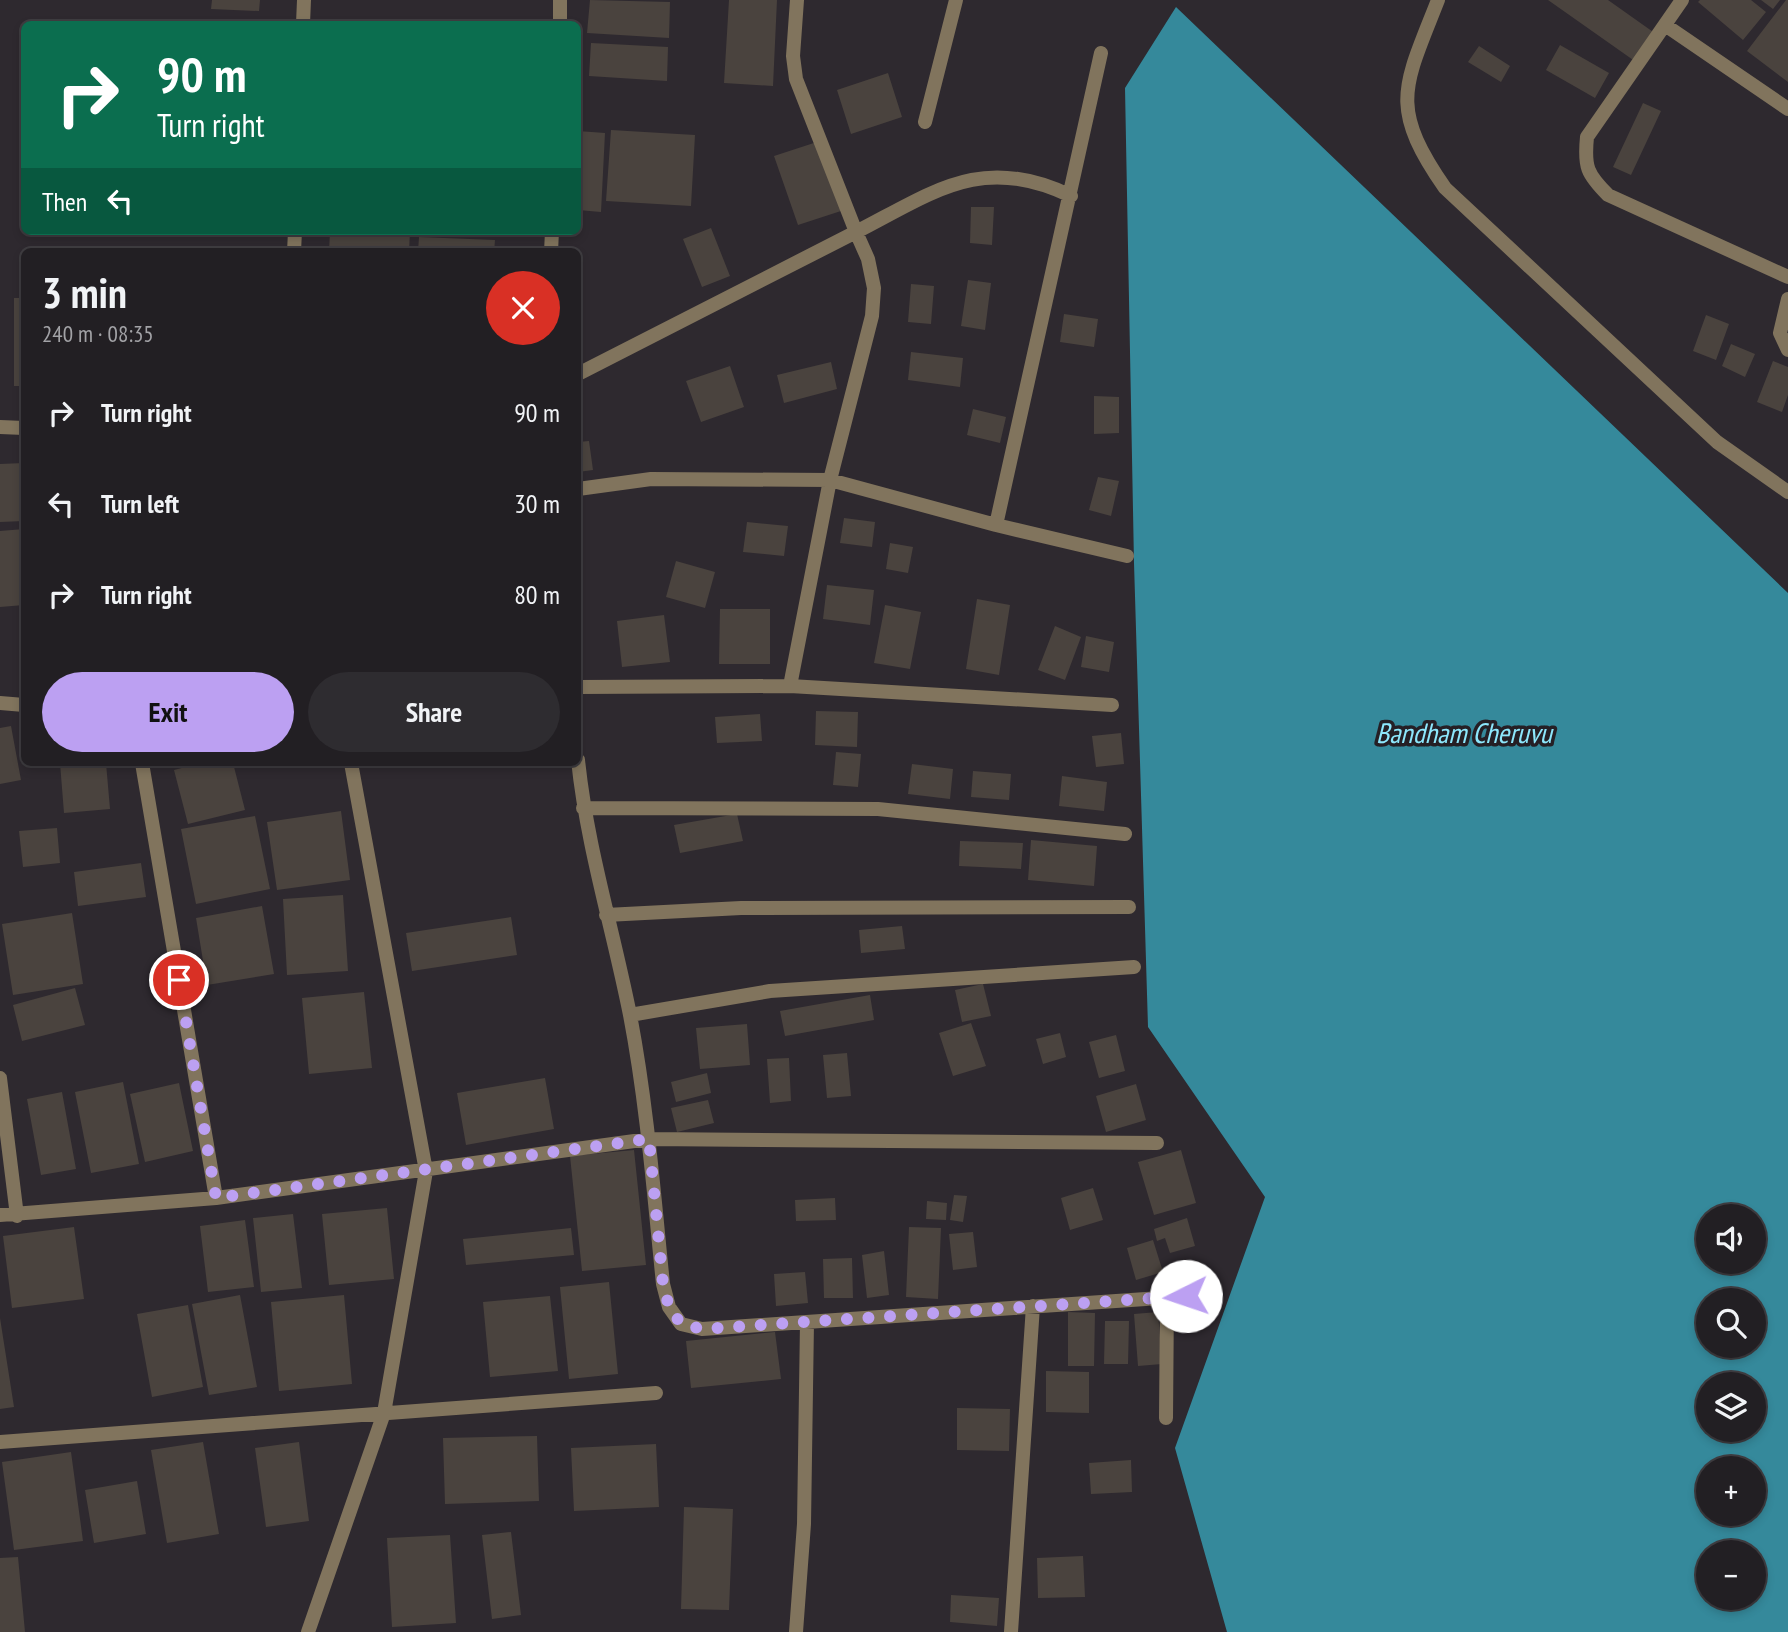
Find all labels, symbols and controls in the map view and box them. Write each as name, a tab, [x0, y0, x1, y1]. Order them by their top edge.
text: 90 m	[157, 42, 246, 106]
icon: right	[42, 49, 133, 140]
text: Turn right	[157, 104, 265, 146]
icon: left	[101, 182, 139, 220]
text: Then	[42, 185, 87, 218]
text: 3 min	[42, 265, 127, 320]
button: close	[486, 271, 560, 345]
text: 240 m · 08:35	[42, 319, 154, 348]
icon: right	[42, 394, 80, 432]
text: Turn right	[101, 396, 192, 429]
text: 90 m	[514, 396, 560, 429]
icon: left	[42, 485, 80, 523]
text: Turn left	[101, 487, 179, 520]
text: 30 m	[514, 487, 560, 520]
icon: right	[42, 576, 80, 614]
text: Turn right	[101, 578, 192, 611]
text: 80 m	[514, 578, 560, 611]
button: Exit	[42, 672, 294, 752]
button: Share	[308, 672, 560, 752]
water label: Bandham Cheruvu	[1376, 714, 1554, 751]
pin	[149, 950, 209, 1010]
icon: arrive	[160, 961, 198, 999]
map controls	[1696, 1204, 1766, 1610]
button: sound	[1696, 1204, 1766, 1274]
position arrow	[1149, 1259, 1223, 1333]
button: search	[1696, 1288, 1766, 1358]
button: layers	[1696, 1372, 1766, 1442]
button: +	[1696, 1456, 1766, 1526]
button: −	[1696, 1540, 1766, 1610]

